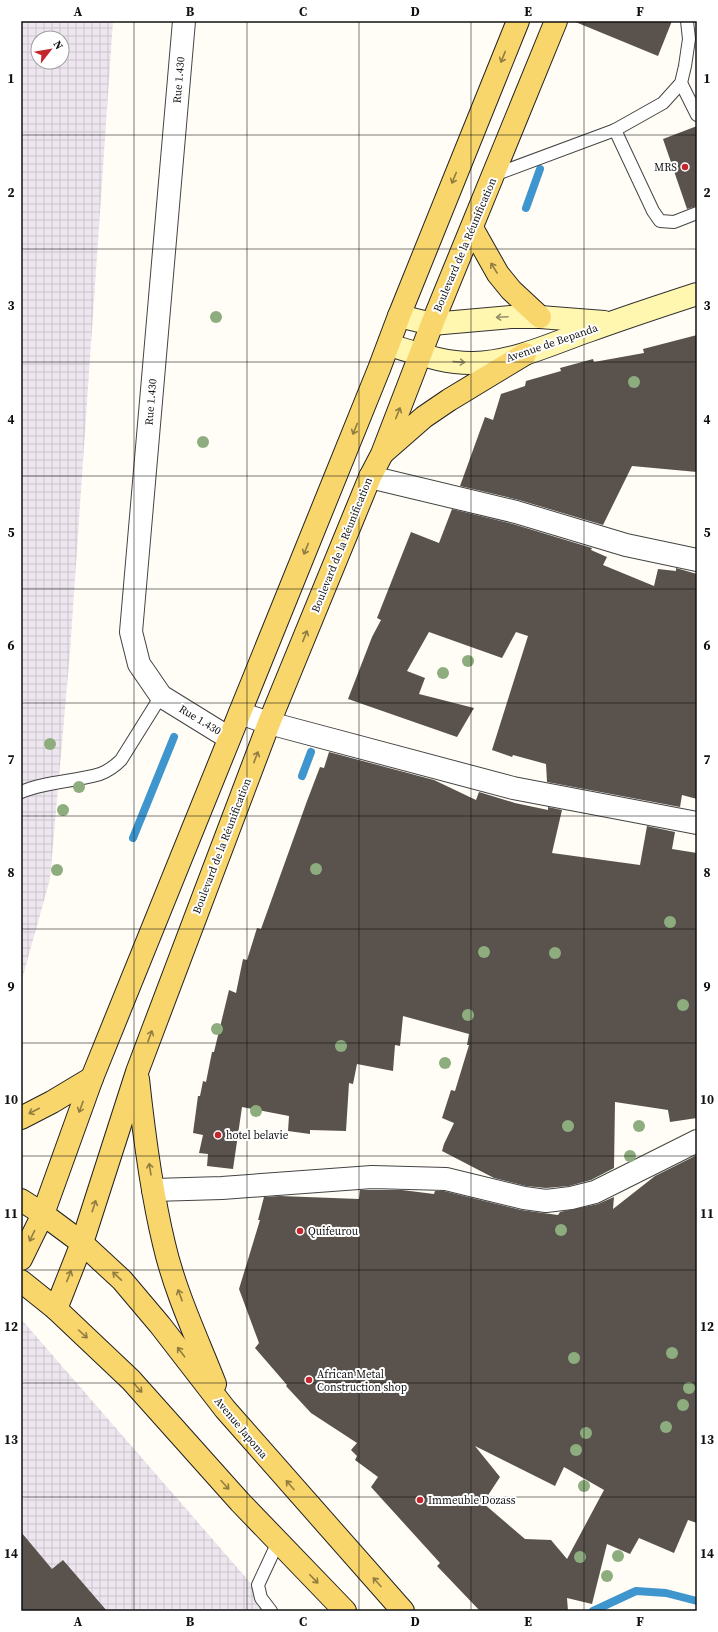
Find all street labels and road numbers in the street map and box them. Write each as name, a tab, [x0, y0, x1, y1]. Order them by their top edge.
street label: Rue 1.430	[169, 56, 189, 104]
street label: Boulevard de la Réunification	[430, 175, 500, 314]
street label: Avenue de Bepanda	[504, 320, 600, 366]
street label: Rue 1.430	[141, 378, 161, 426]
street label: Boulevard de la Réunification	[308, 475, 376, 615]
street label: Rue 1.430	[176, 702, 224, 739]
street label: Boulevard de la Réunification	[189, 776, 255, 916]
street label: Avenue Japoma	[211, 1394, 271, 1462]

